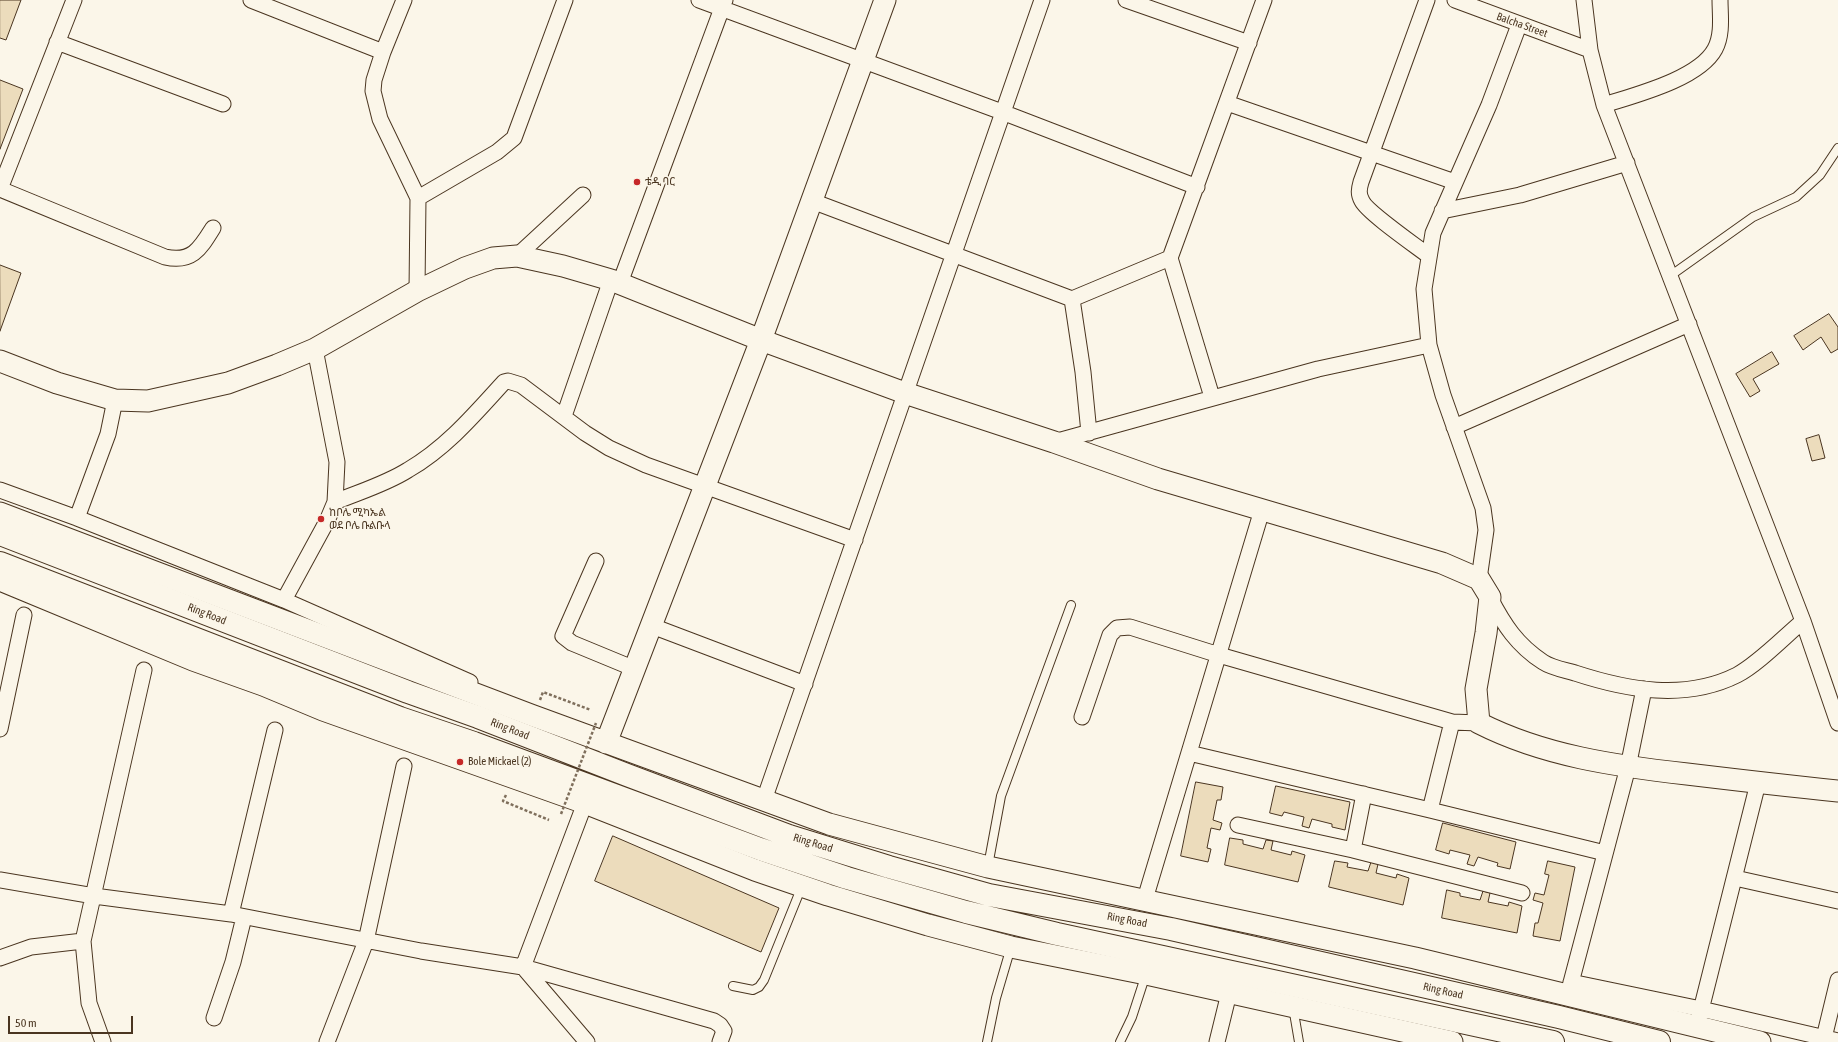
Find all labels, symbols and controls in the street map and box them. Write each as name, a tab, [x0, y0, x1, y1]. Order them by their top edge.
street label: Balcha Street	[1495, 10, 1549, 40]
place label: ቴዲ ባር	[645, 175, 675, 189]
marker: ቴዲ ባር	[632, 177, 642, 187]
place label: ከቦሌ ሚካኤል ወደ ቦሌ ቡልቡላ	[329, 506, 390, 532]
marker: ከቦሌ ሚካኤል ወደ ቦሌ ቡልቡላ	[316, 514, 326, 524]
street label: Ring Road	[186, 601, 228, 627]
street label: Ring Road	[489, 716, 531, 742]
place label: Bole Mickael (2)	[468, 755, 531, 769]
marker: Bole Mickael (2)	[455, 757, 465, 767]
street label: Ring Road	[792, 831, 834, 855]
street label: Ring Road	[1106, 910, 1148, 930]
street label: Ring Road	[1422, 980, 1464, 1002]
scale bar	[10, 1008, 135, 1034]
text: 50 m	[15, 1016, 37, 1030]

